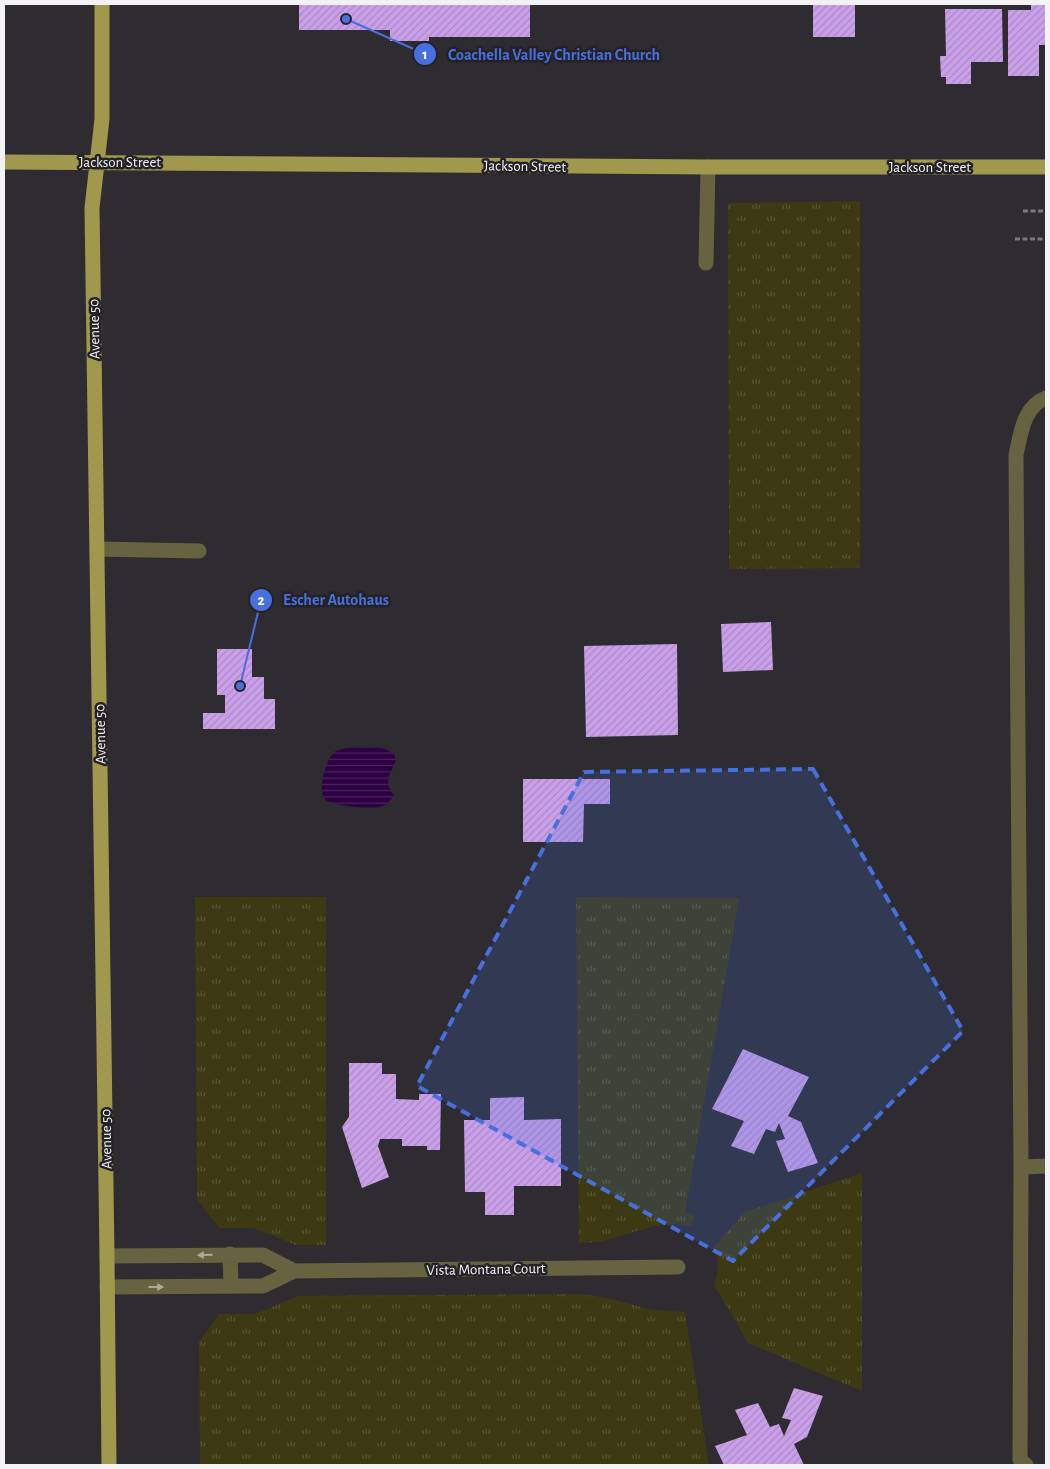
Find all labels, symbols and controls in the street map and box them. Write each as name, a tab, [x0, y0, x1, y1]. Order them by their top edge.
callout: Coachella Valley Christian Church	[413, 38, 670, 69]
text: 1	[422, 47, 428, 62]
text: Coachella Valley Christian Church	[448, 47, 660, 64]
street label: Jackson Street	[79, 155, 161, 170]
street label: Jackson Street	[484, 158, 566, 175]
street label: Jackson Street	[889, 160, 971, 175]
street label: Avenue 50	[86, 299, 103, 359]
callout: Escher Autohaus	[248, 584, 399, 615]
text: Escher Autohaus	[283, 592, 389, 608]
text: 2	[257, 593, 265, 608]
street label: Avenue 50	[92, 704, 109, 764]
street label: Avenue 50	[98, 1109, 115, 1169]
one-way arrow	[197, 1251, 213, 1259]
street label: Vista Montana Court	[426, 1261, 546, 1278]
one-way arrow	[148, 1283, 164, 1291]

